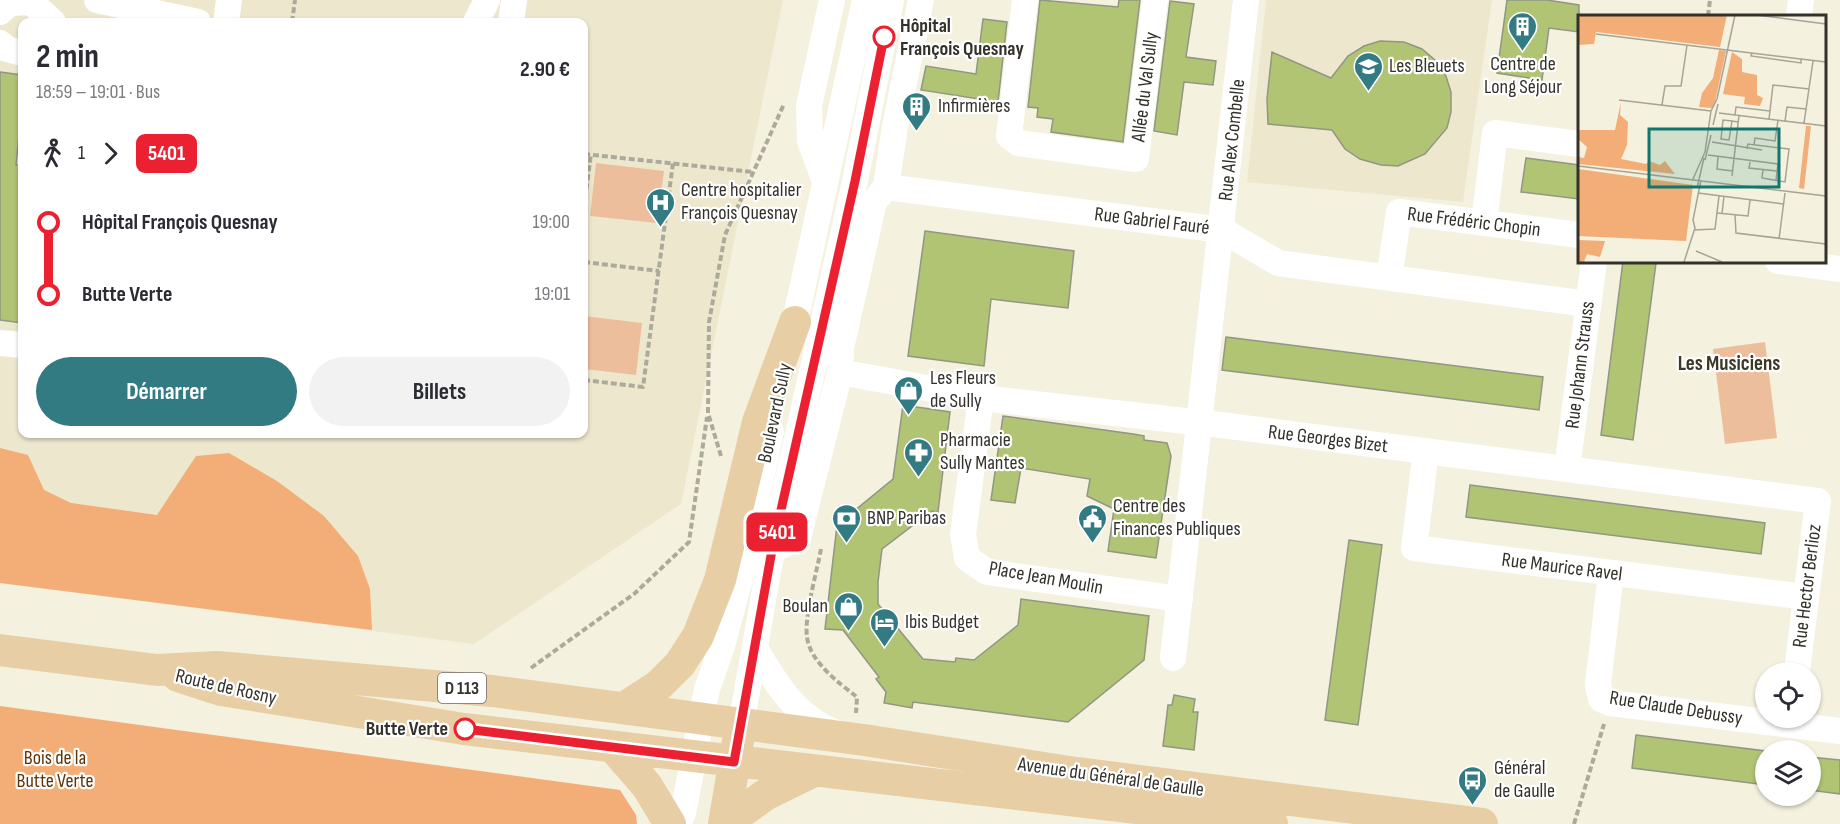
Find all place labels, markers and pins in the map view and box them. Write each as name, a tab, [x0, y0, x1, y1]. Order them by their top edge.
building icon: Centre de Long Séjour	[1507, 10, 1539, 52]
place label: Hôpital François Quesnay	[900, 14, 1024, 61]
marker: Hôpital François Quesnay	[873, 26, 895, 48]
school or university icon: Les Bleuets	[1352, 50, 1384, 92]
place label: Centre de Long Séjour	[1484, 52, 1562, 99]
place label: Les Bleuets	[1389, 54, 1465, 78]
building icon: Infirmières	[901, 90, 933, 132]
place label: Infirmières	[938, 94, 1010, 118]
place label: Centre hospitalier François Quesnay	[681, 178, 802, 225]
hospital icon: Centre hospitalier François Quesnay	[644, 186, 676, 228]
place label: Les Fleurs de Sully	[930, 366, 996, 413]
shop icon: Les Fleurs de Sully	[893, 374, 925, 416]
place label: Pharmacie Sully Mantes	[940, 428, 1025, 475]
pharmacy icon: Pharmacie Sully Mantes	[903, 436, 935, 478]
place label: Centre des Finances Publiques	[1113, 494, 1241, 541]
bank icon: BNP Paribas	[830, 502, 862, 544]
public building icon: Centre des Finances Publiques	[1076, 502, 1108, 544]
place label: BNP Paribas	[867, 506, 946, 530]
shop icon: Boulan	[833, 590, 865, 632]
place label: Boulan	[782, 594, 828, 618]
hotel icon: Ibis Budget	[868, 606, 900, 648]
place label: Ibis Budget	[905, 610, 979, 634]
place label: Butte Verte	[366, 717, 448, 741]
marker: Butte Verte	[454, 718, 476, 740]
place label: Général de Gaulle	[1494, 756, 1555, 803]
bus stop icon: Général de Gaulle	[1457, 764, 1489, 806]

